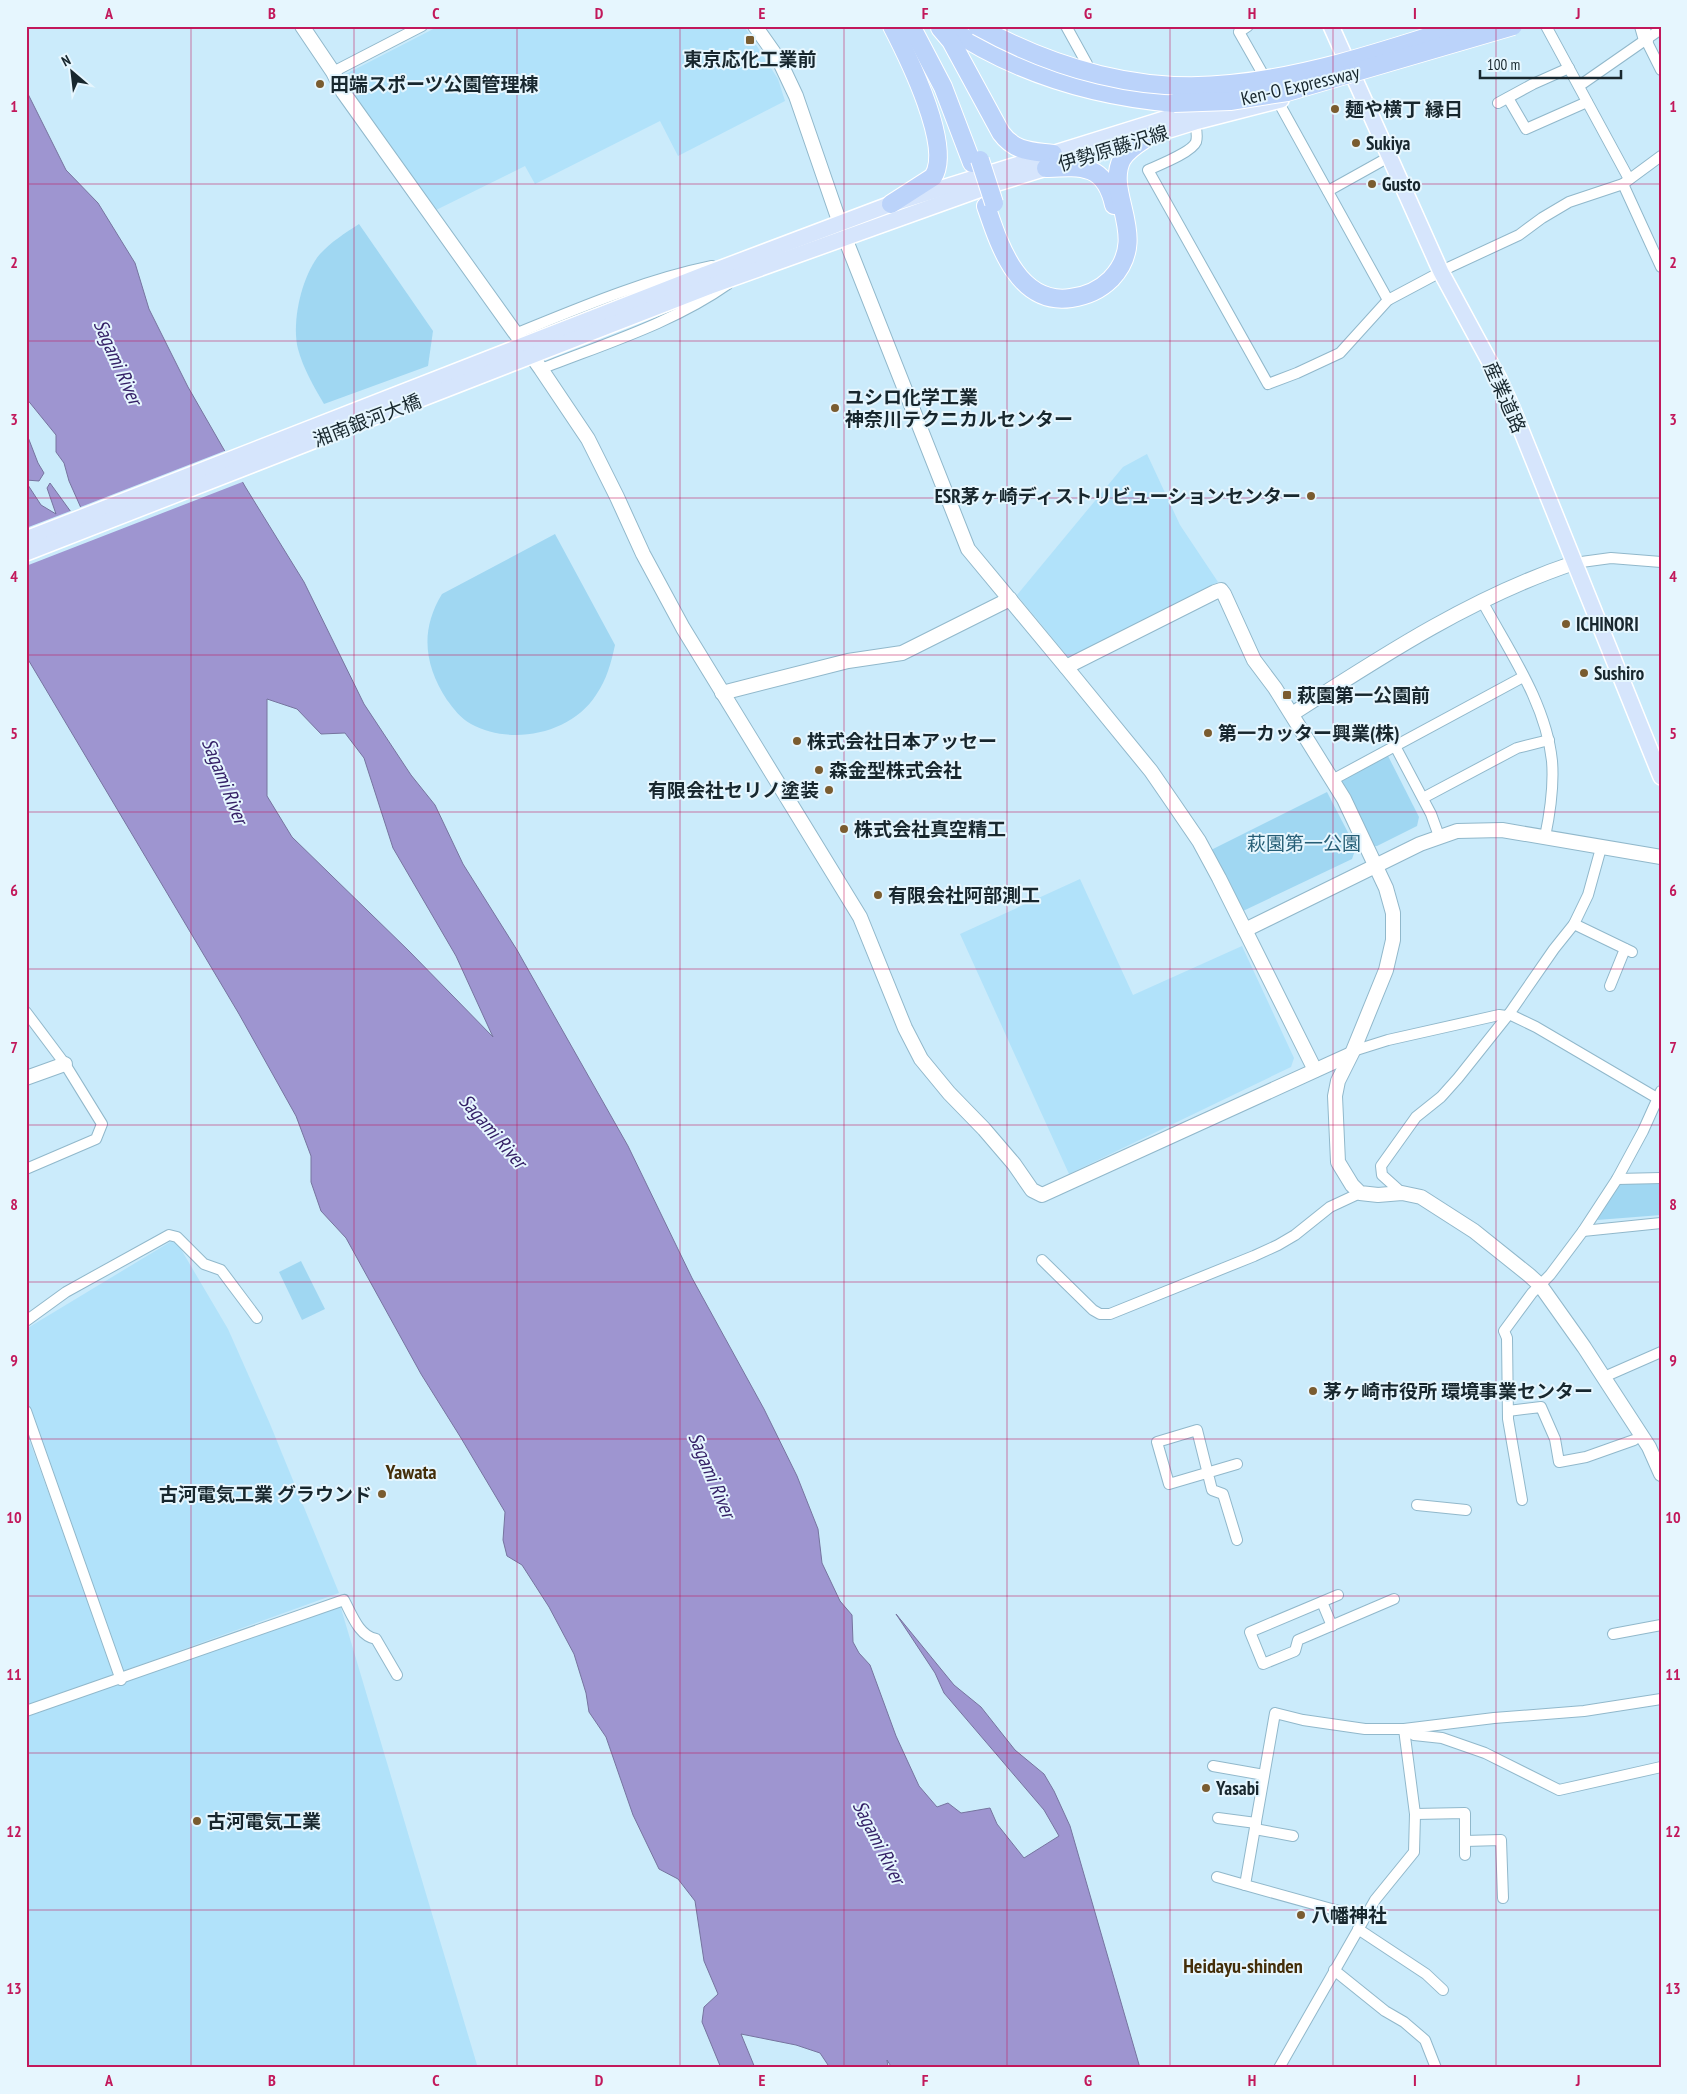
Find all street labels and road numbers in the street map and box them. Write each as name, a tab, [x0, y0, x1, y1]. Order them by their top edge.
street label: Ken-O Expressway	[1238, 60, 1362, 110]
street label: 伊勢原藤沢線	[1055, 120, 1171, 176]
street label: 産業道路	[1479, 357, 1531, 437]
street label: 湘南銀河大橋	[309, 388, 425, 452]

